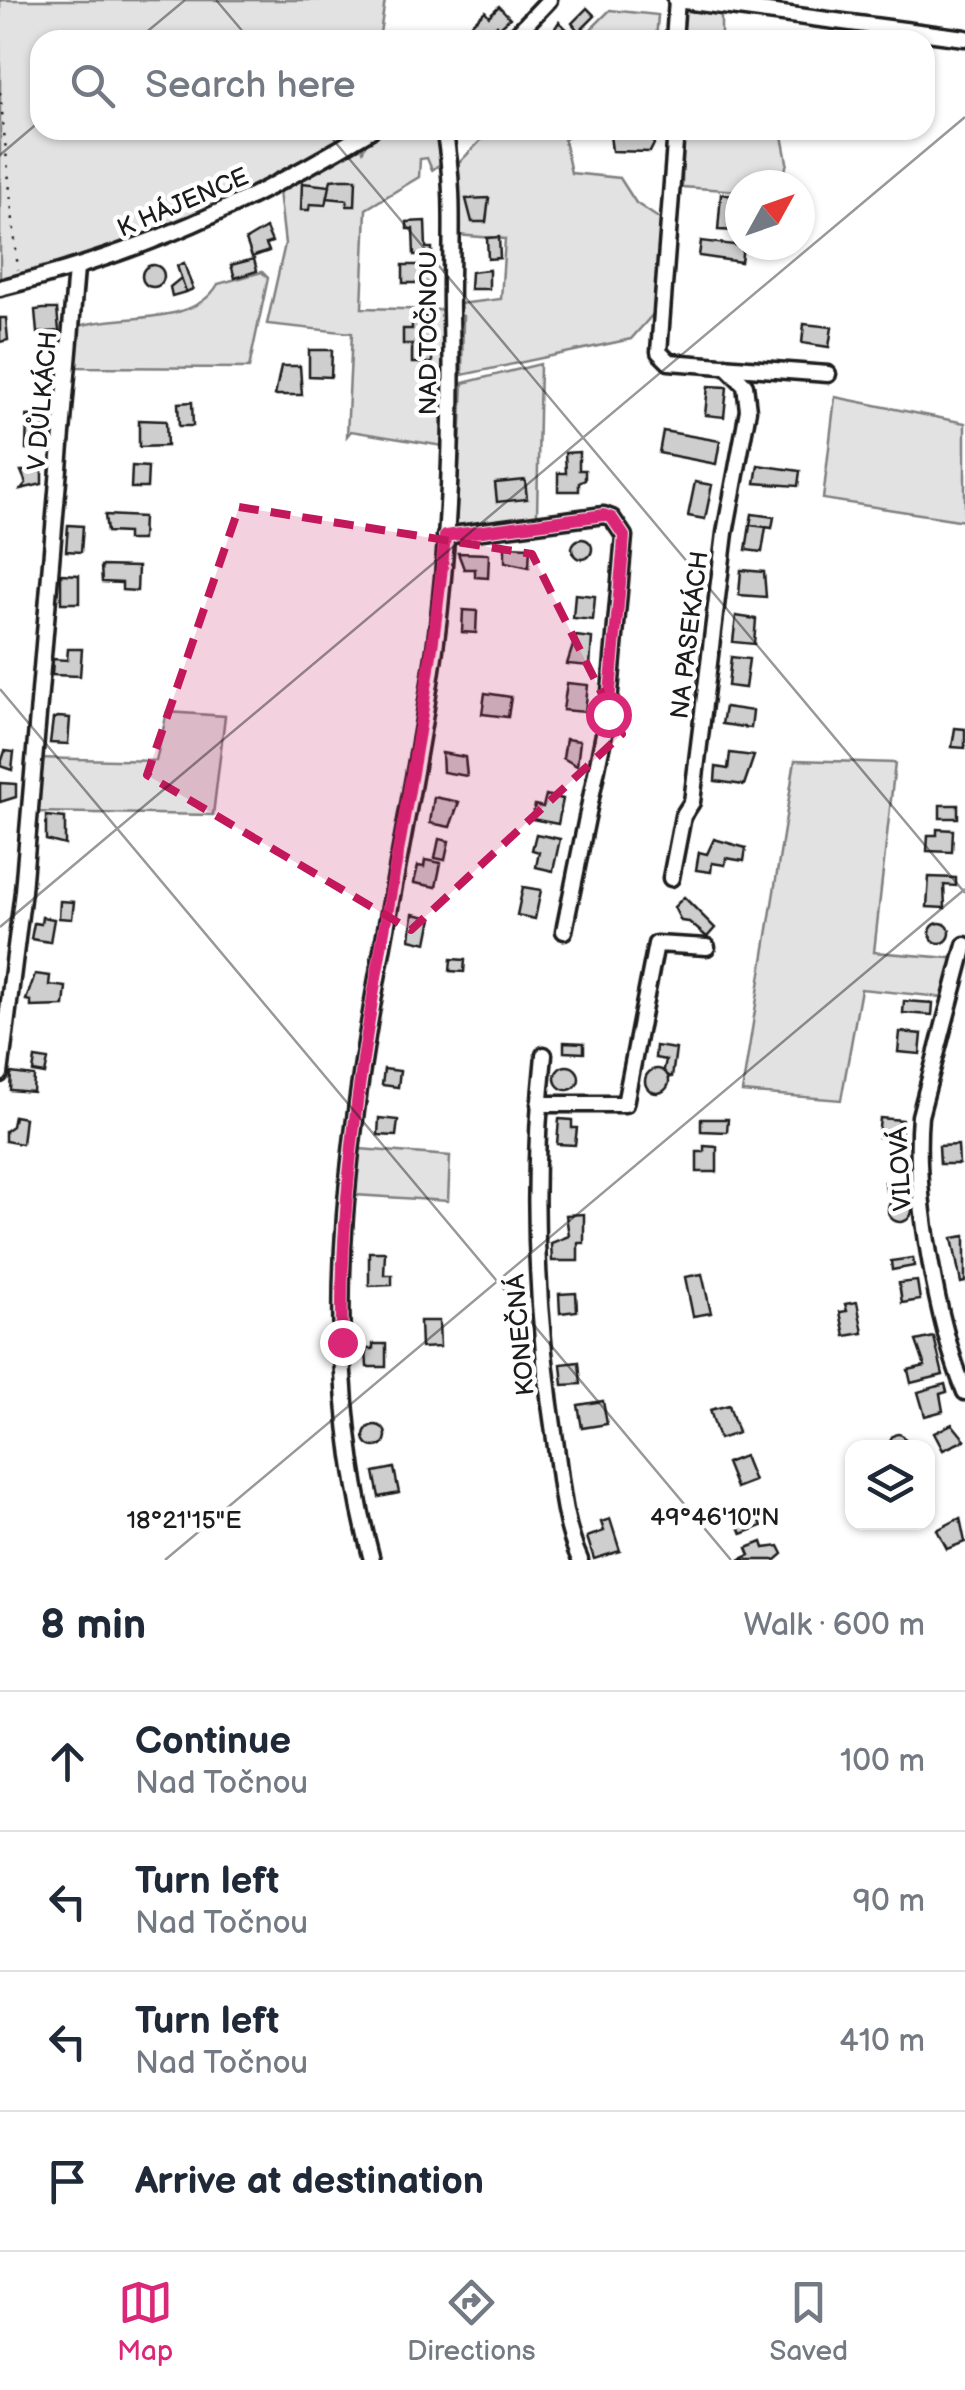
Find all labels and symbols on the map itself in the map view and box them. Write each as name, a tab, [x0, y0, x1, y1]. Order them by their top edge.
street label: K HÁJENCE	[113, 161, 253, 245]
north arrow	[725, 170, 815, 260]
street label: NAD TOČNOU	[413, 251, 444, 415]
street label: V DŮLKÁCH	[21, 330, 65, 472]
street label: NA PASEKÁCH	[664, 549, 716, 721]
route start	[586, 692, 632, 738]
street label: VILOVÁ	[883, 1126, 919, 1212]
street label: KONEČNÁ	[500, 1272, 542, 1397]
route end	[320, 1320, 366, 1366]
text: 49°46'10"N	[650, 1502, 780, 1533]
text: 18°21'15"E	[126, 1505, 242, 1536]

